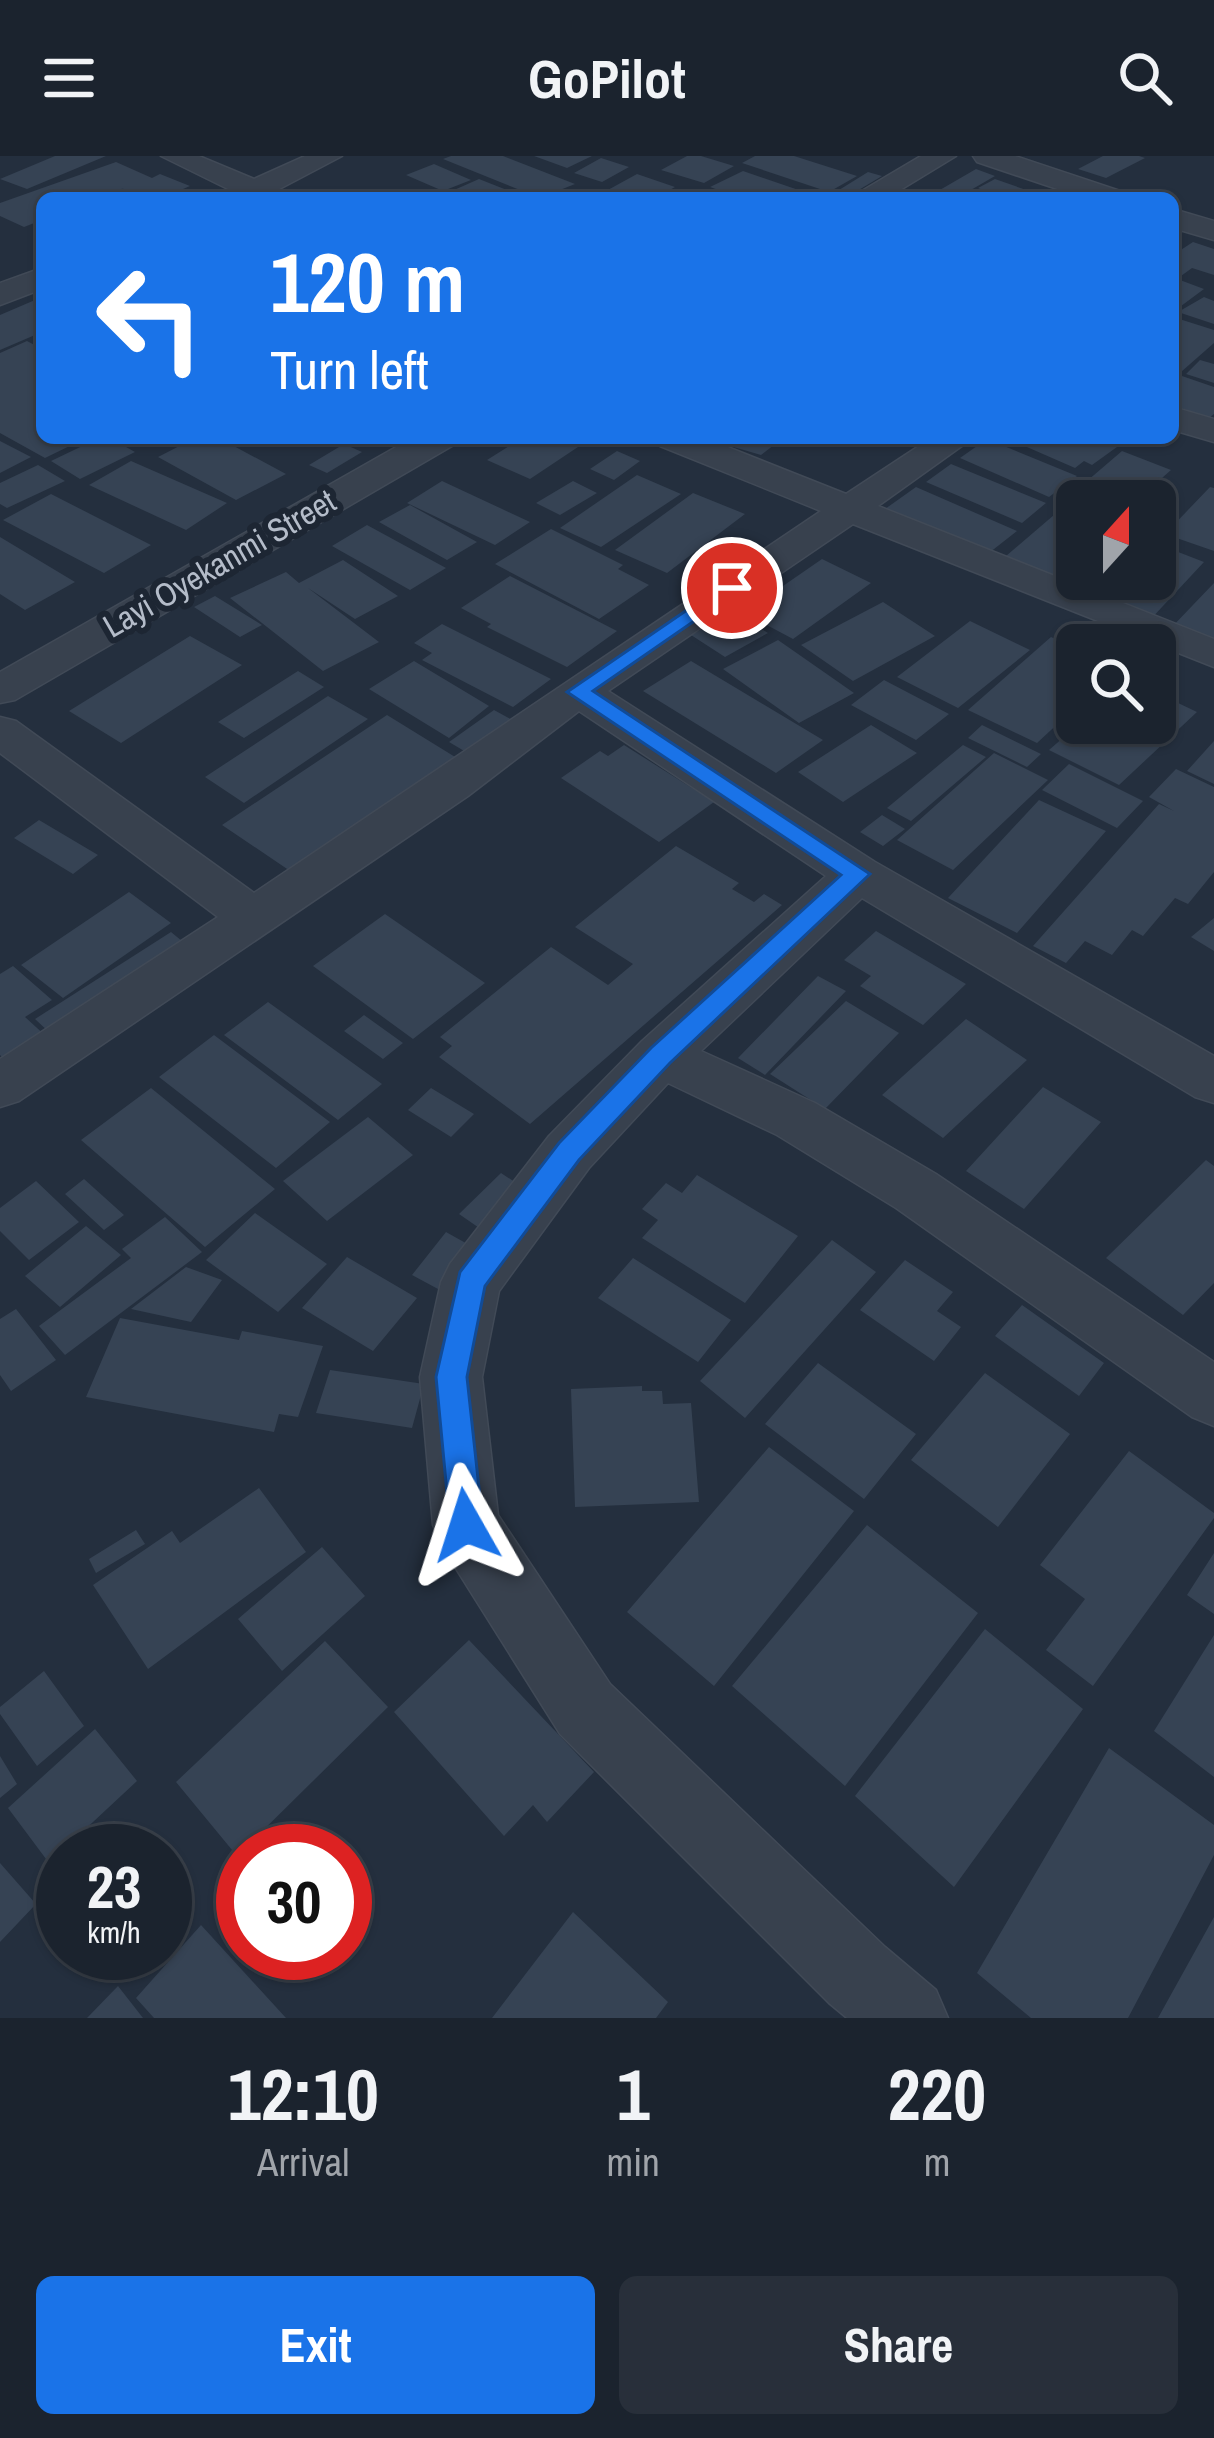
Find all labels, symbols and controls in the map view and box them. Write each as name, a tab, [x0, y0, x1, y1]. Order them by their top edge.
text: GoPilot	[528, 42, 686, 115]
icon: menu	[36, 45, 102, 111]
icon: search	[1112, 45, 1178, 111]
text: 120 m	[270, 225, 465, 338]
icon: left	[72, 240, 228, 396]
text: Turn left	[270, 333, 429, 406]
street label: Layi Oyekanmi Street	[95, 479, 343, 647]
north arrow	[1056, 480, 1176, 600]
map controls	[1056, 480, 1176, 744]
pin	[681, 537, 783, 639]
icon: arrive	[699, 555, 765, 621]
button: search	[1056, 624, 1176, 744]
position arrow	[403, 1462, 529, 1588]
speed limit sign: 30	[216, 1824, 372, 1980]
text: 23	[87, 1846, 141, 1927]
text: km/h	[87, 1912, 141, 1952]
text: 12:10	[228, 2045, 379, 2142]
text: 1	[617, 2045, 650, 2142]
text: 220	[888, 2045, 986, 2142]
text: Arrival	[257, 2136, 349, 2188]
text: min	[607, 2136, 660, 2188]
text: m	[924, 2136, 950, 2188]
button: Exit	[36, 2276, 595, 2414]
button: Share	[619, 2276, 1178, 2414]

